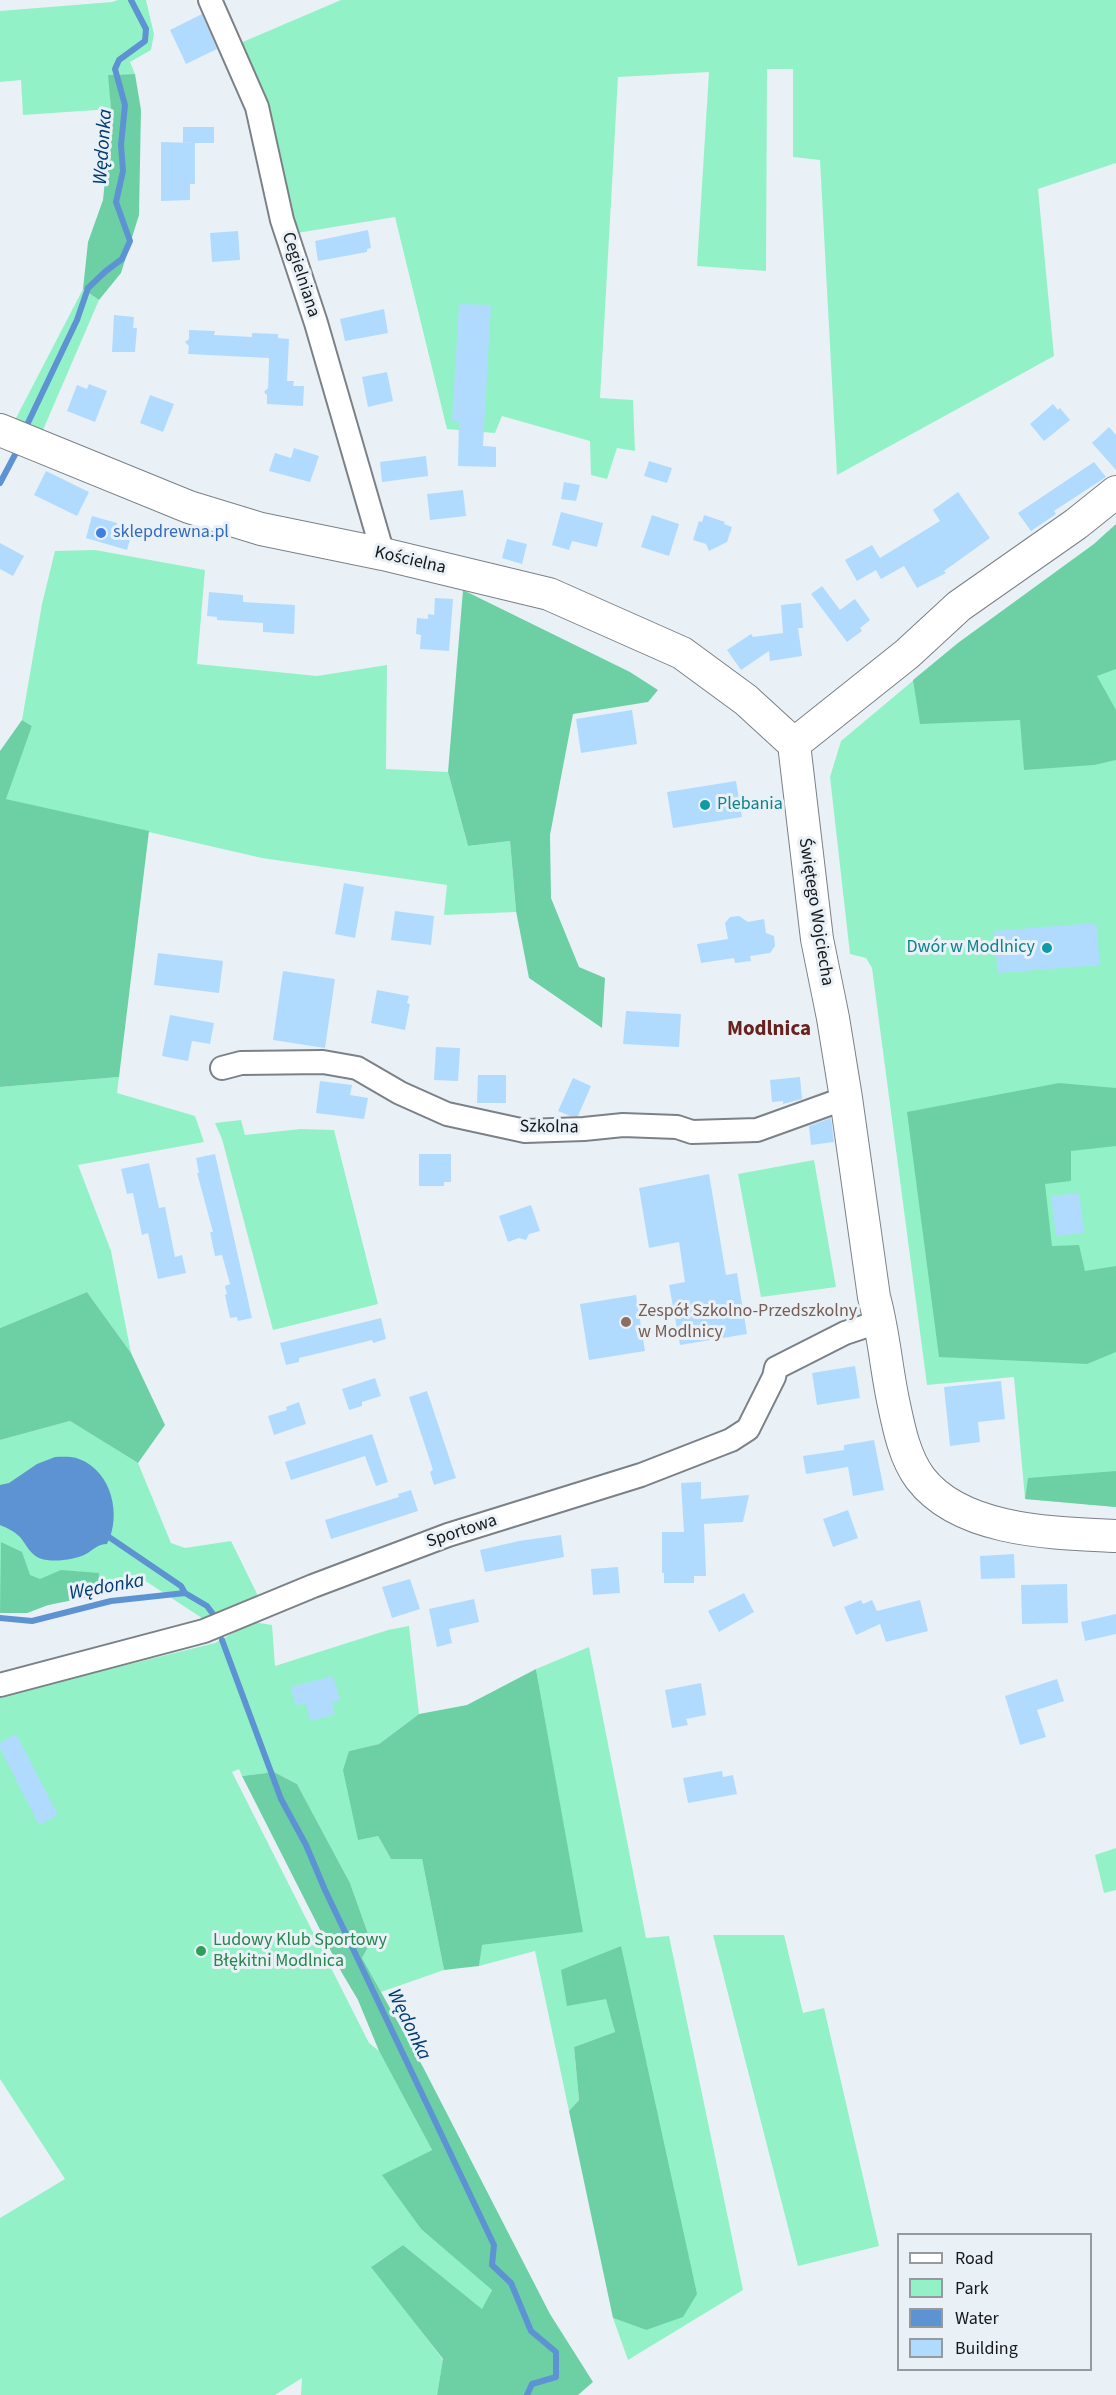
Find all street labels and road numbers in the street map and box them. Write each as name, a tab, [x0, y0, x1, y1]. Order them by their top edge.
street label: Cegielniana	[276, 230, 324, 320]
street label: Kościelna	[372, 542, 448, 580]
street label: Świętego Wojciecha	[793, 836, 837, 988]
street label: Szkolna	[519, 1117, 579, 1139]
street label: Sportowa	[424, 1510, 500, 1554]

